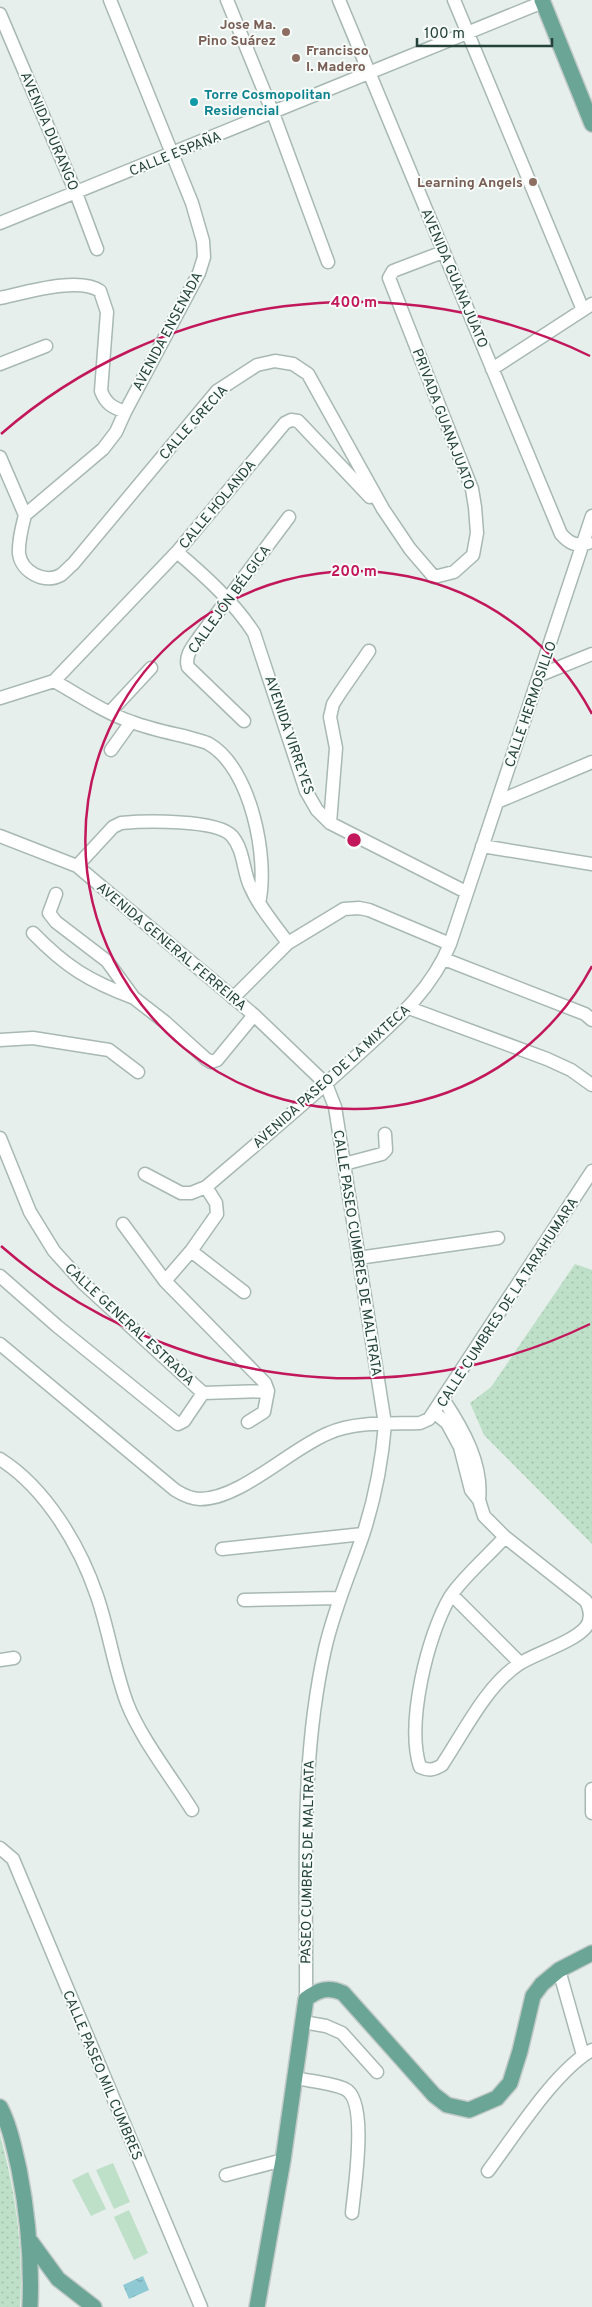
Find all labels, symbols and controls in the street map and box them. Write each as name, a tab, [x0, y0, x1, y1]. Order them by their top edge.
scale bar	[417, 15, 552, 47]
place label: Jose Ma. Pino Suárez	[198, 17, 276, 50]
text: 100 m	[424, 25, 465, 44]
marker: Jose Ma. Pino Suárez	[280, 26, 292, 38]
place label: Francisco I. Madero	[306, 43, 369, 76]
marker: Francisco I. Madero	[290, 52, 302, 64]
street label: AVENIDA DURANGO	[16, 70, 81, 194]
place label: Torre Cosmopolitan Residencial	[204, 87, 331, 120]
marker: Torre Cosmopolitan Residencial	[188, 96, 200, 108]
street label: CALLE ESPAÑA	[127, 128, 224, 181]
place label: Learning Angels	[417, 175, 523, 192]
marker: Learning Angels	[527, 176, 539, 188]
street label: AVENIDA GUANAJUATO	[417, 206, 491, 351]
street label: AVENIDA ENSENADA	[130, 269, 207, 394]
text: 400 m	[331, 294, 377, 313]
street label: PRIVADA GUANAJUATO	[408, 347, 477, 493]
street label: CALLE GRECIA	[156, 382, 232, 464]
street label: CALLE HOLANDA	[176, 457, 260, 553]
street label: CALLEJÓN BÉLGICA	[184, 542, 275, 657]
text: 200 m	[331, 563, 377, 582]
street label: CALLE HERMOSILLO	[502, 639, 561, 770]
street label: AVENIDA VIRREYES	[260, 674, 317, 797]
centre of rings	[345, 831, 363, 849]
street label: AVENIDA GENERAL FERREIRA	[92, 879, 250, 1015]
street label: AVENIDA PASEO DE LA MIXTECA	[250, 1002, 414, 1152]
street label: CALLE PASEO CUMBRES DE MALTRATA	[329, 1129, 384, 1378]
street label: CALLE CUMBRES DE LA TARAHUMARA	[434, 1195, 583, 1411]
street label: CALLE GENERAL ESTRADA	[60, 1260, 197, 1390]
street label: PASEO CUMBRES DE MALTRATA	[298, 1760, 319, 1964]
street label: CALLE PASEO MIL CUMBRES	[58, 1988, 145, 2163]

